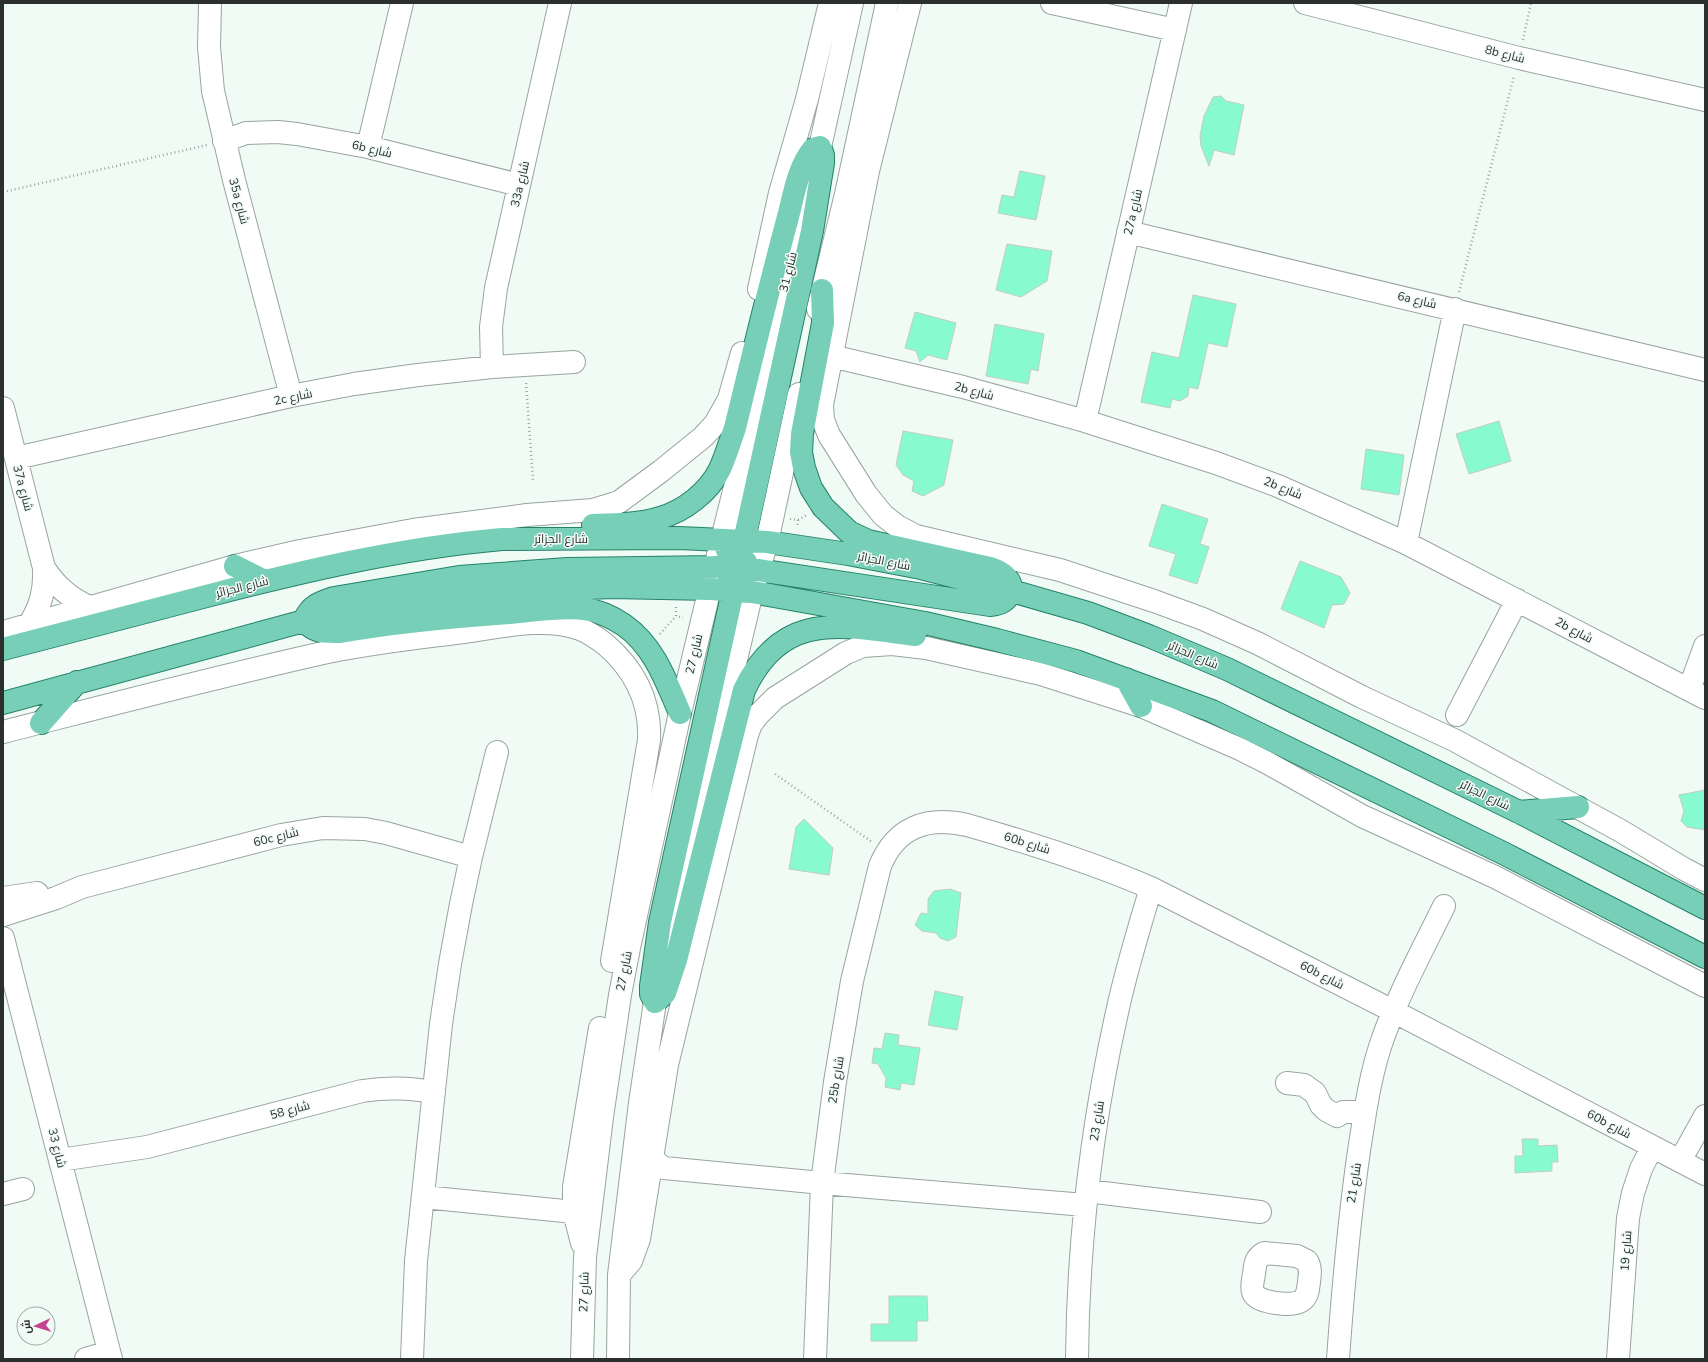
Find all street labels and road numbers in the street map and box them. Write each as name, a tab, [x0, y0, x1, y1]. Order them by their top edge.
street label: 8b شارع	[1483, 41, 1527, 67]
street label: 6b شارع	[350, 137, 394, 161]
street label: 33a شارع	[507, 159, 533, 209]
street label: 35a شارع	[225, 176, 253, 226]
street label: 27a شارع	[1120, 187, 1146, 237]
street label: شارع 31	[775, 250, 801, 294]
street label: 6a شارع	[1396, 288, 1438, 312]
street label: 2b شارع	[952, 378, 996, 404]
street label: 2c شارع	[272, 385, 314, 409]
street label: 37a شارع	[9, 463, 37, 513]
street label: 2b شارع	[1261, 473, 1305, 503]
street label: شارع الجزائر	[533, 531, 588, 547]
street label: شارع الجزائر	[855, 548, 912, 574]
street label: شارع الجزائر	[213, 573, 270, 602]
street label: 2b شارع	[1552, 613, 1596, 647]
street label: شارع 27	[682, 632, 706, 676]
street label: شارع الجزائر	[1164, 637, 1221, 673]
street label: شارع الجزائر	[1456, 776, 1513, 814]
street label: 60c شارع	[252, 824, 300, 850]
street label: 60b شارع	[1002, 828, 1052, 858]
street label: شارع 27	[612, 949, 636, 993]
street label: 60b شارع	[1297, 957, 1347, 993]
street label: 25b شارع	[824, 1055, 848, 1105]
street label: شارع 58	[268, 1097, 312, 1123]
street label: شارع 23	[1086, 1100, 1108, 1142]
street label: 60b شارع	[1584, 1106, 1634, 1142]
street label: شارع 33	[44, 1126, 70, 1170]
street label: شارع 21	[1343, 1162, 1365, 1204]
street label: شارع 19	[1617, 1230, 1635, 1272]
street label: شارع 27	[575, 1271, 593, 1313]

